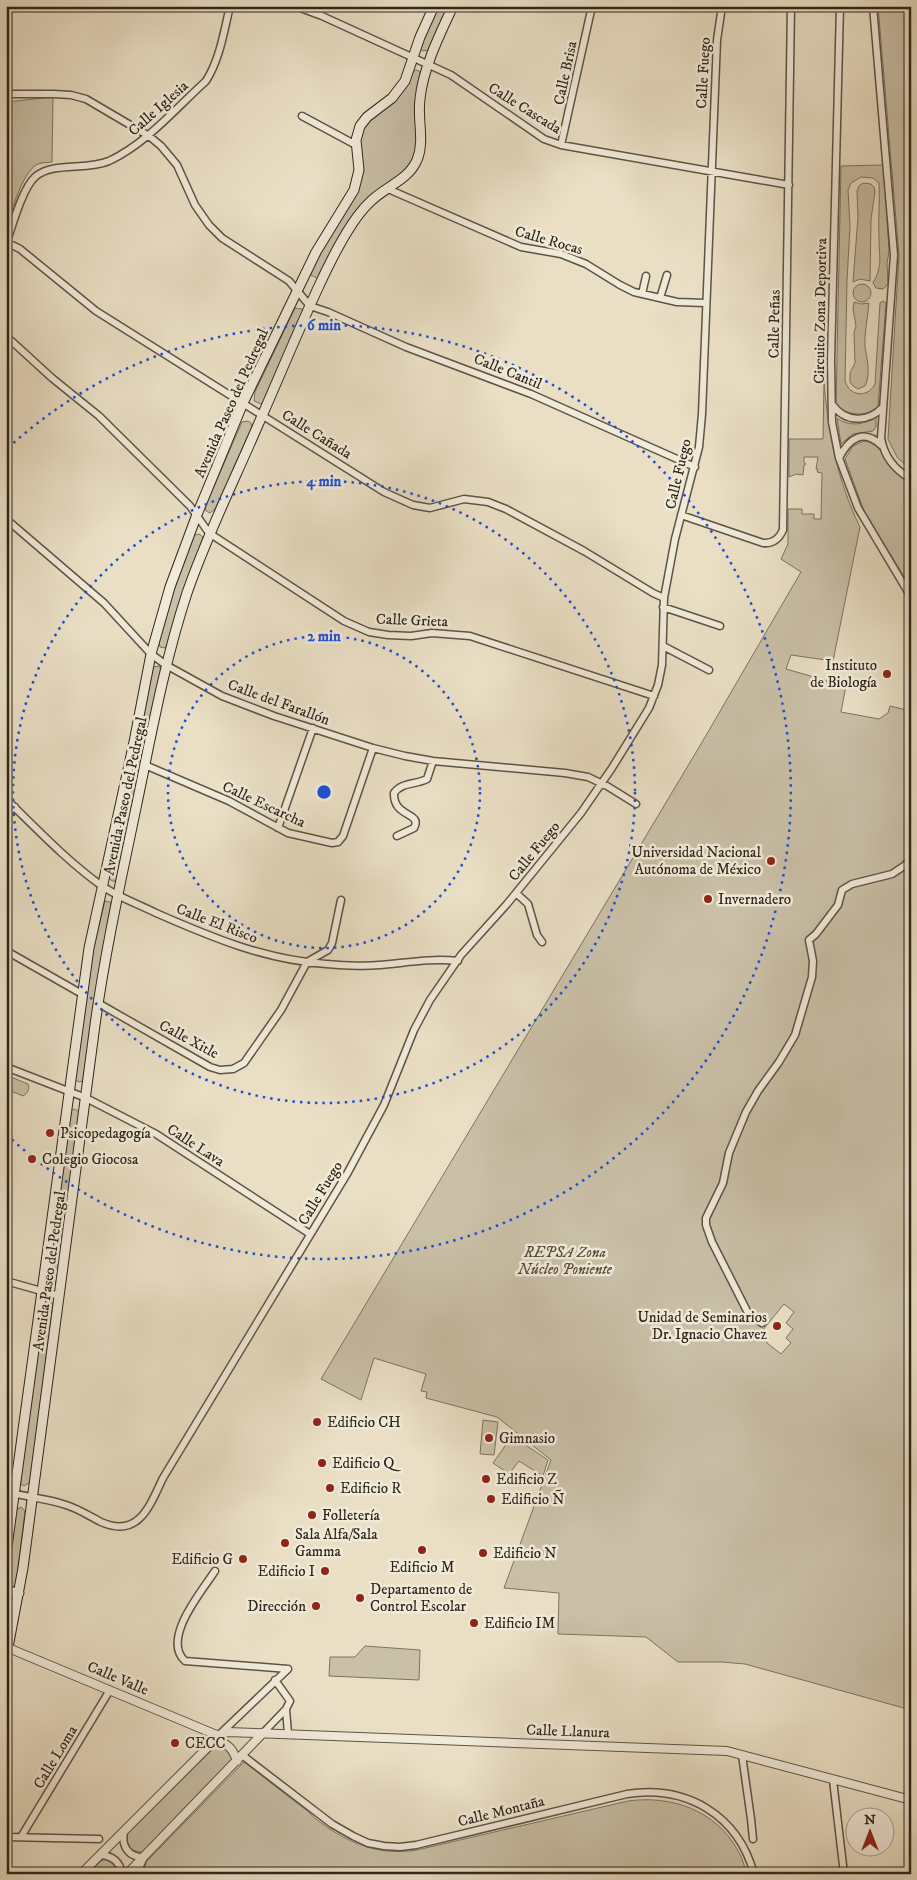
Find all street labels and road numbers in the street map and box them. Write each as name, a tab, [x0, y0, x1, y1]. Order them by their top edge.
street label: Calle Fuego	[692, 37, 715, 109]
street label: Calle Brisa	[549, 39, 582, 107]
street label: Calle Iglesia	[124, 76, 193, 140]
street label: Calle Cascada	[485, 78, 565, 139]
street label: Calle Rocas	[513, 222, 585, 259]
street label: Circuito Zona Deportiva	[810, 237, 831, 384]
street label: Calle Peñas	[764, 290, 785, 359]
street label: Avenida Paseo del Pedregal	[190, 325, 273, 481]
street label: Calle Cantil	[471, 349, 545, 394]
street label: Calle Cañada	[278, 405, 356, 464]
street label: Calle Fuego	[661, 437, 696, 511]
street label: Calle Grieta	[376, 610, 449, 631]
street label: Calle del Farallón	[225, 675, 333, 730]
street label: Avenida Paseo del Pedregal	[99, 715, 152, 877]
street label: Calle Escarcha	[219, 777, 309, 832]
street label: Calle Fuego	[504, 818, 564, 885]
street label: Calle El Risco	[173, 899, 260, 948]
street label: Calle Xitle	[156, 1016, 222, 1063]
street label: Calle Lava	[163, 1120, 229, 1171]
street label: Calle Fuego	[294, 1158, 347, 1229]
street label: Avenida Paseo del Pedregal	[29, 1189, 70, 1352]
street label: Calle Valle	[84, 1657, 151, 1700]
street label: Calle Llanura	[526, 1721, 611, 1742]
street label: Calle Loma	[29, 1722, 82, 1792]
street label: Calle Montaña	[456, 1791, 547, 1831]

